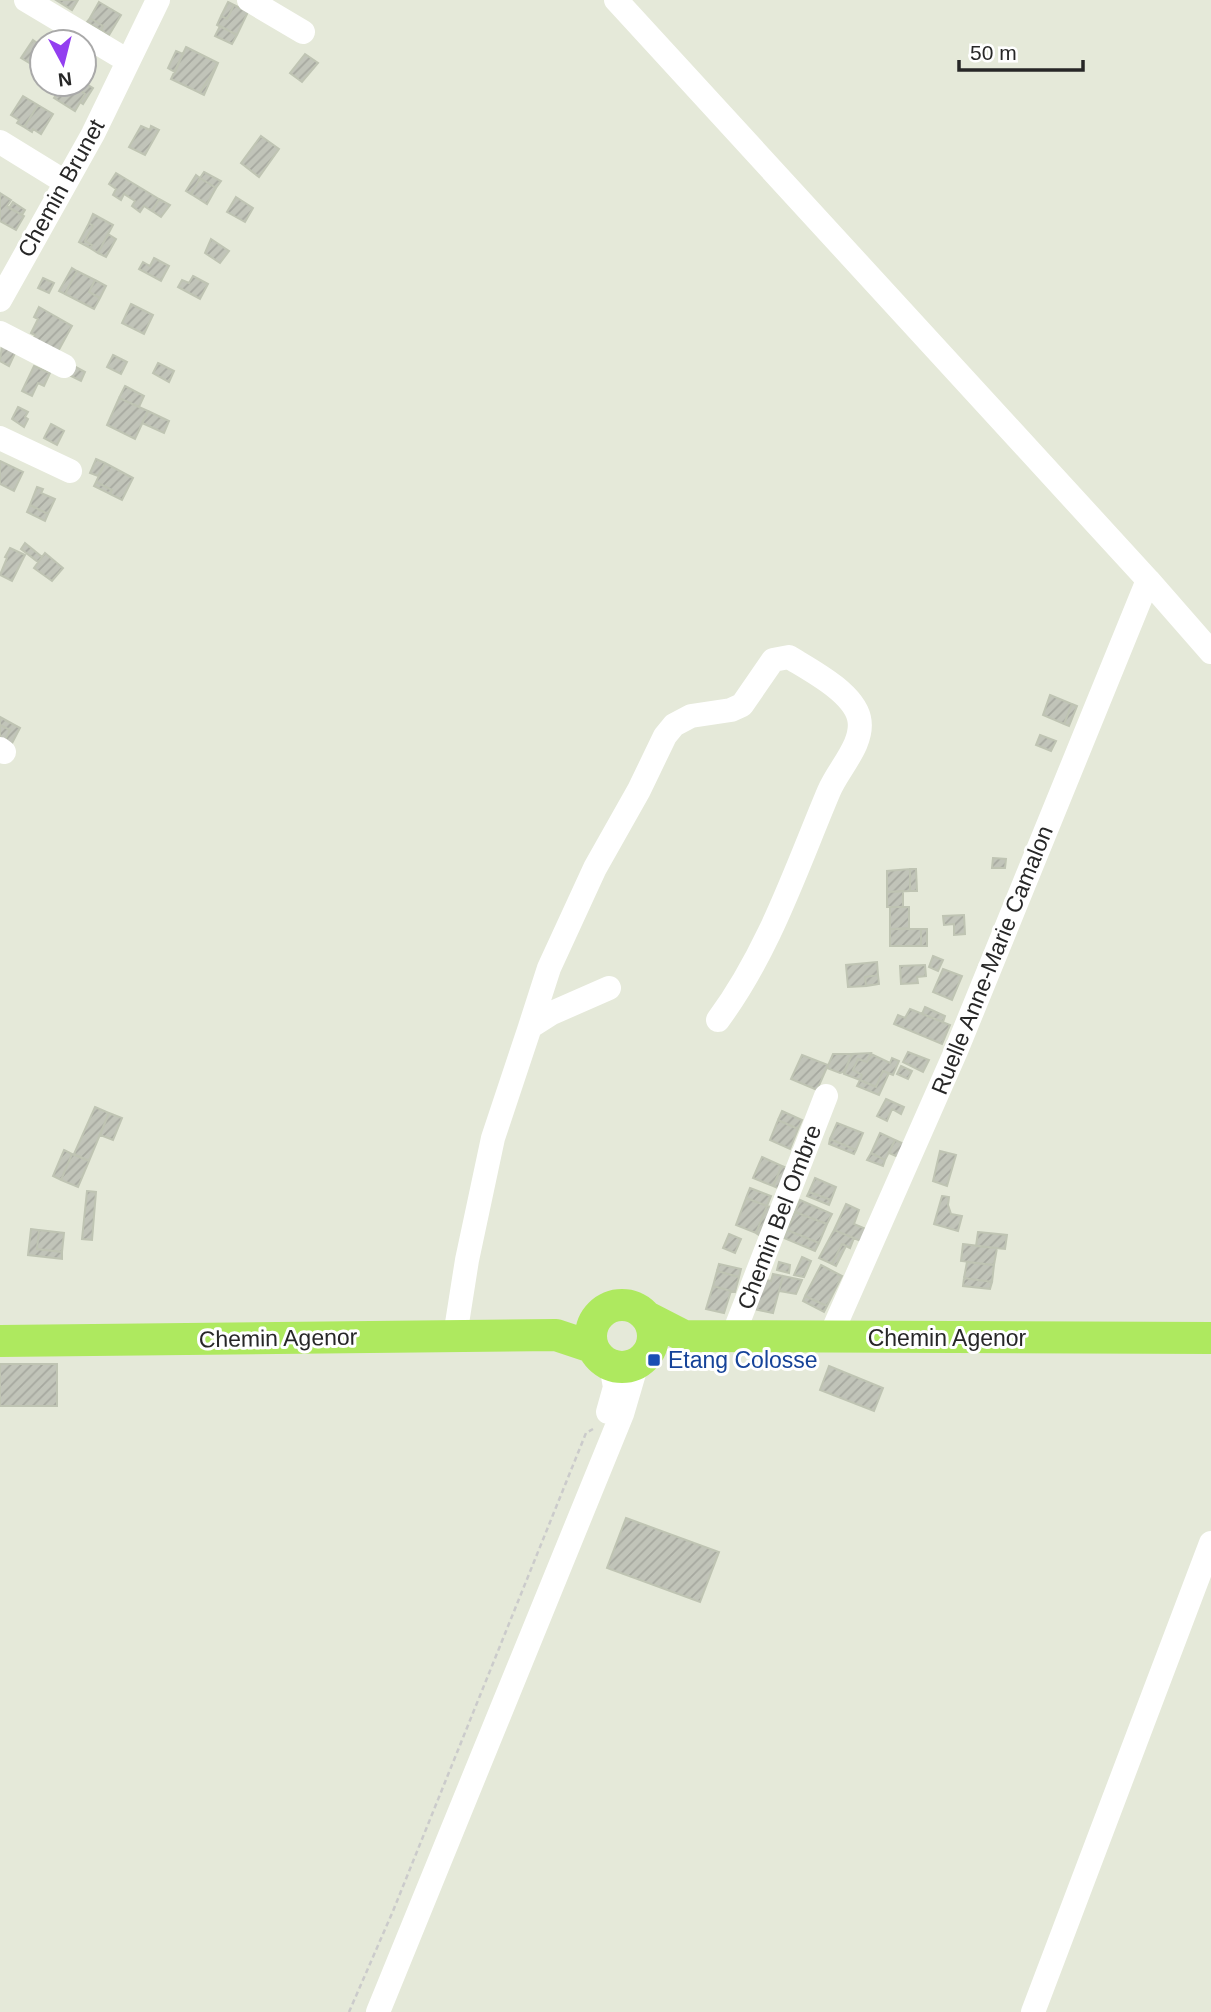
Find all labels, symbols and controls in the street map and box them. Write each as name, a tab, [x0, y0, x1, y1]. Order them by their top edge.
north arrow	[28, 28, 98, 98]
scale bar	[959, 28, 1083, 72]
text: 50 m	[970, 41, 1017, 64]
text: N	[57, 68, 73, 91]
street label: Chemin Brunet	[12, 114, 110, 261]
street label: Ruelle Anne-Marie Camalon	[926, 822, 1058, 1098]
street label: Chemin Bel Ombre	[732, 1121, 826, 1313]
street label: Chemin Agenor	[199, 1324, 358, 1352]
street label: Chemin Agenor	[868, 1325, 1027, 1351]
place label: Etang Colosse	[668, 1347, 818, 1373]
marker: Etang Colosse	[646, 1352, 662, 1368]

